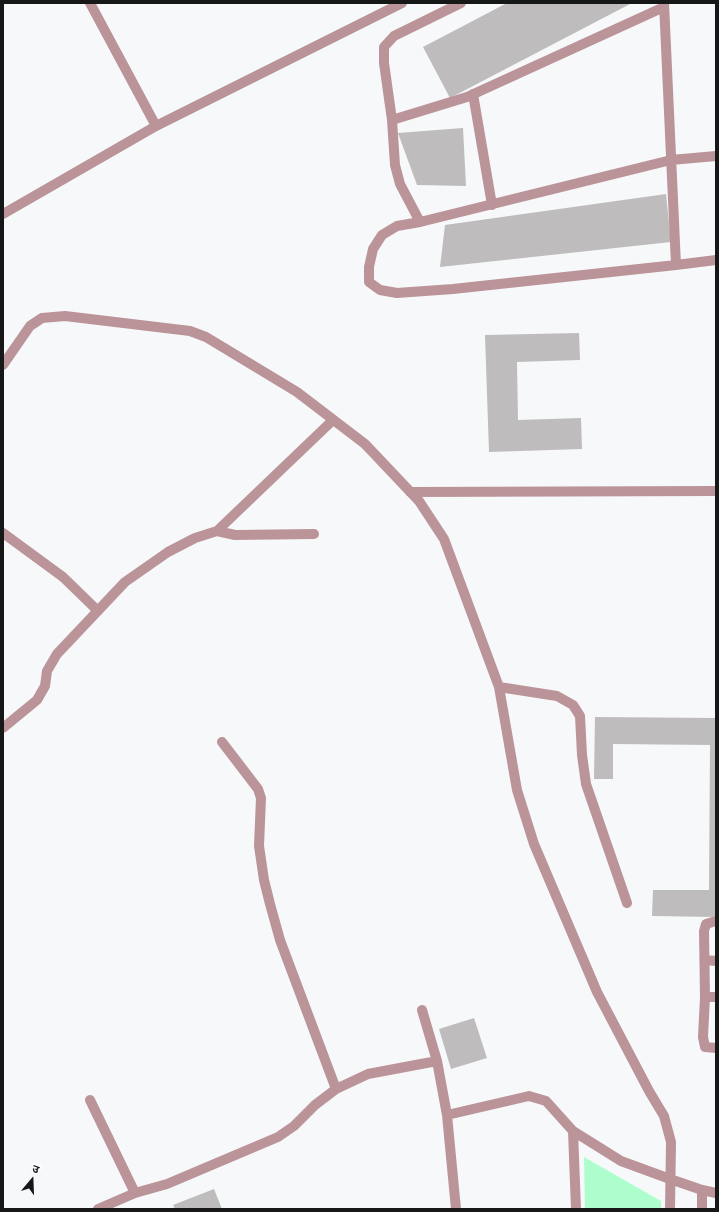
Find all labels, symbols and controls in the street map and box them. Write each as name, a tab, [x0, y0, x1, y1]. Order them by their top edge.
north arrow	[12, 1160, 52, 1200]
text: उ	[31, 1161, 41, 1176]

